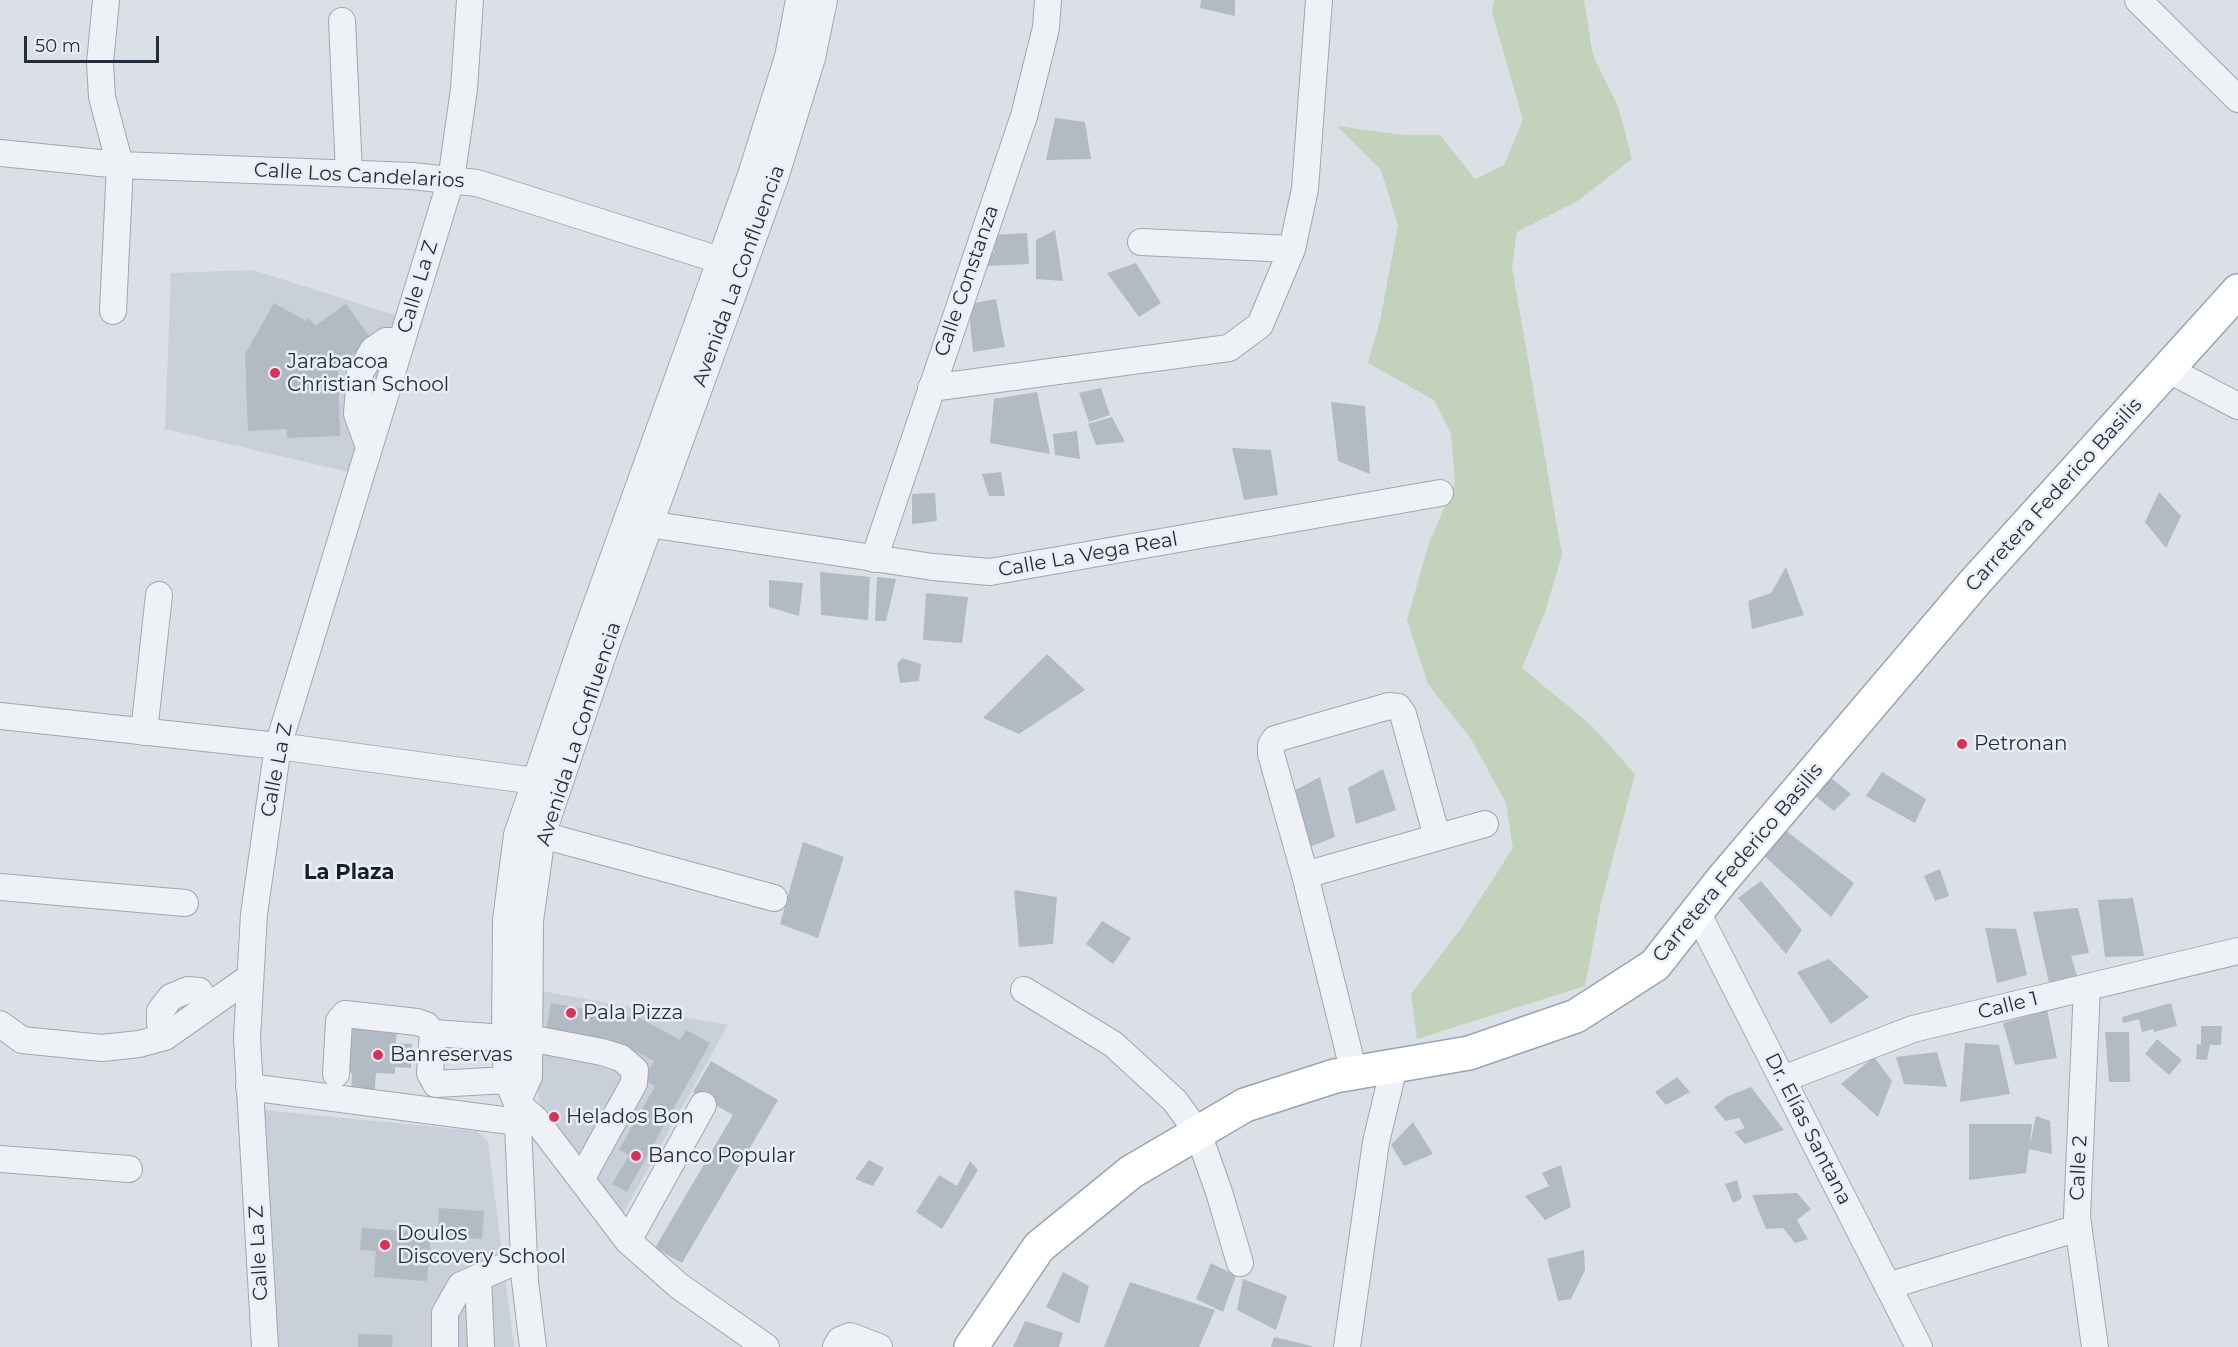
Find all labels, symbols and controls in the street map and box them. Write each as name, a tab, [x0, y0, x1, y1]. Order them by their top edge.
scale bar	[27, 24, 162, 62]
text: 50 m	[35, 35, 81, 57]
street label: Calle Los Candelarios	[253, 159, 465, 193]
street label: Avenida La Confluencia	[688, 162, 790, 390]
street label: Calle Constanza	[930, 202, 1004, 360]
street label: Calle La Z	[393, 238, 443, 336]
place label: Jarabacoa Christian School	[287, 350, 449, 397]
marker: Jarabacoa Christian School	[268, 366, 282, 380]
street label: Carretera Federico Basilis	[1961, 393, 2147, 597]
street label: Calle La Vega Real	[996, 527, 1180, 583]
street label: Avenida La Confluencia	[531, 619, 627, 849]
street label: Calle La Z	[256, 721, 298, 819]
place label: Petronan	[1974, 732, 2067, 756]
marker: Petronan	[1955, 737, 1969, 751]
street label: Carretera Federico Basilis	[1648, 759, 1828, 967]
district label: La Plaza	[304, 860, 394, 886]
street label: Calle 1	[1975, 987, 2041, 1025]
place label: Pala Pizza	[583, 1001, 683, 1025]
marker: Pala Pizza	[564, 1006, 578, 1020]
place label: Banreservas	[390, 1043, 512, 1067]
marker: Banreservas	[371, 1048, 385, 1062]
street label: Dr. Elías Santana	[1759, 1049, 1857, 1209]
place label: Helados Bon	[566, 1105, 694, 1129]
marker: Helados Bon	[547, 1110, 561, 1124]
street label: Calle 2	[2065, 1135, 2093, 1201]
place label: Banco Popular	[648, 1144, 796, 1168]
marker: Banco Popular	[629, 1149, 643, 1163]
street label: Calle La Z	[245, 1205, 273, 1301]
place label: Doulos Discovery School	[397, 1222, 566, 1269]
marker: Doulos Discovery School	[378, 1238, 392, 1252]

